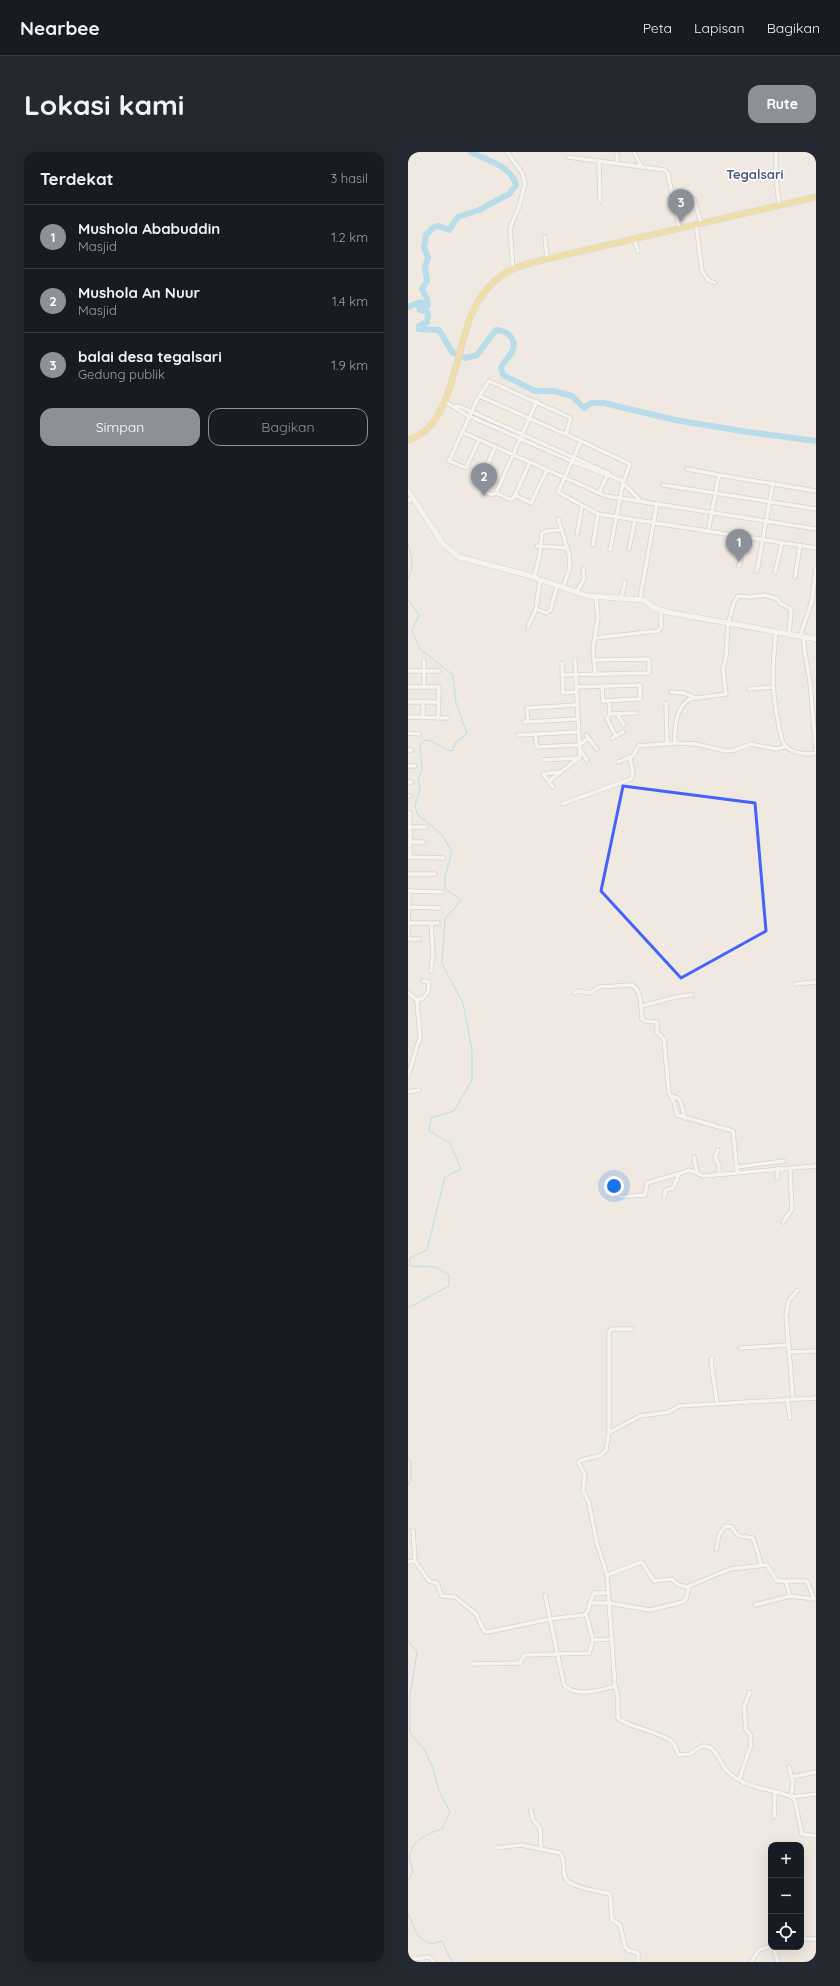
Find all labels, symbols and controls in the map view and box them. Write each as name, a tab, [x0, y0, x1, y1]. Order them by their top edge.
text: Nearbee	[20, 16, 100, 40]
text: Peta	[643, 19, 672, 37]
text: Lapisan	[694, 19, 745, 37]
text: Bagikan	[767, 19, 820, 37]
button: Rute	[748, 85, 816, 123]
text: Lokasi kami	[24, 87, 184, 122]
district label: Tegalsari	[726, 166, 784, 182]
text: Terdekat	[40, 168, 114, 189]
text: 3 hasil	[331, 170, 368, 186]
pin: 3	[668, 189, 694, 222]
text: Mushola Ababuddin	[78, 219, 220, 238]
text: 1	[50, 229, 56, 245]
text: 1.2 km	[331, 229, 368, 245]
text: Masjid	[78, 238, 117, 254]
text: Mushola An Nuur	[78, 283, 200, 302]
text: 2	[49, 293, 57, 309]
text: 1.4 km	[332, 293, 368, 309]
text: Masjid	[78, 302, 117, 318]
text: balai desa tegalsari	[78, 347, 222, 366]
text: 3	[50, 357, 56, 373]
text: 1.9 km	[331, 357, 368, 373]
text: Gedung publik	[78, 366, 165, 382]
button: Simpan	[40, 408, 200, 446]
button: Bagikan	[208, 408, 368, 446]
pin: 2	[471, 463, 497, 496]
pin: 1	[726, 529, 752, 562]
your location	[604, 1176, 624, 1196]
map controls	[768, 1842, 804, 1950]
button: +	[768, 1842, 804, 1878]
button: −	[768, 1878, 804, 1914]
button: locate	[768, 1914, 804, 1950]

